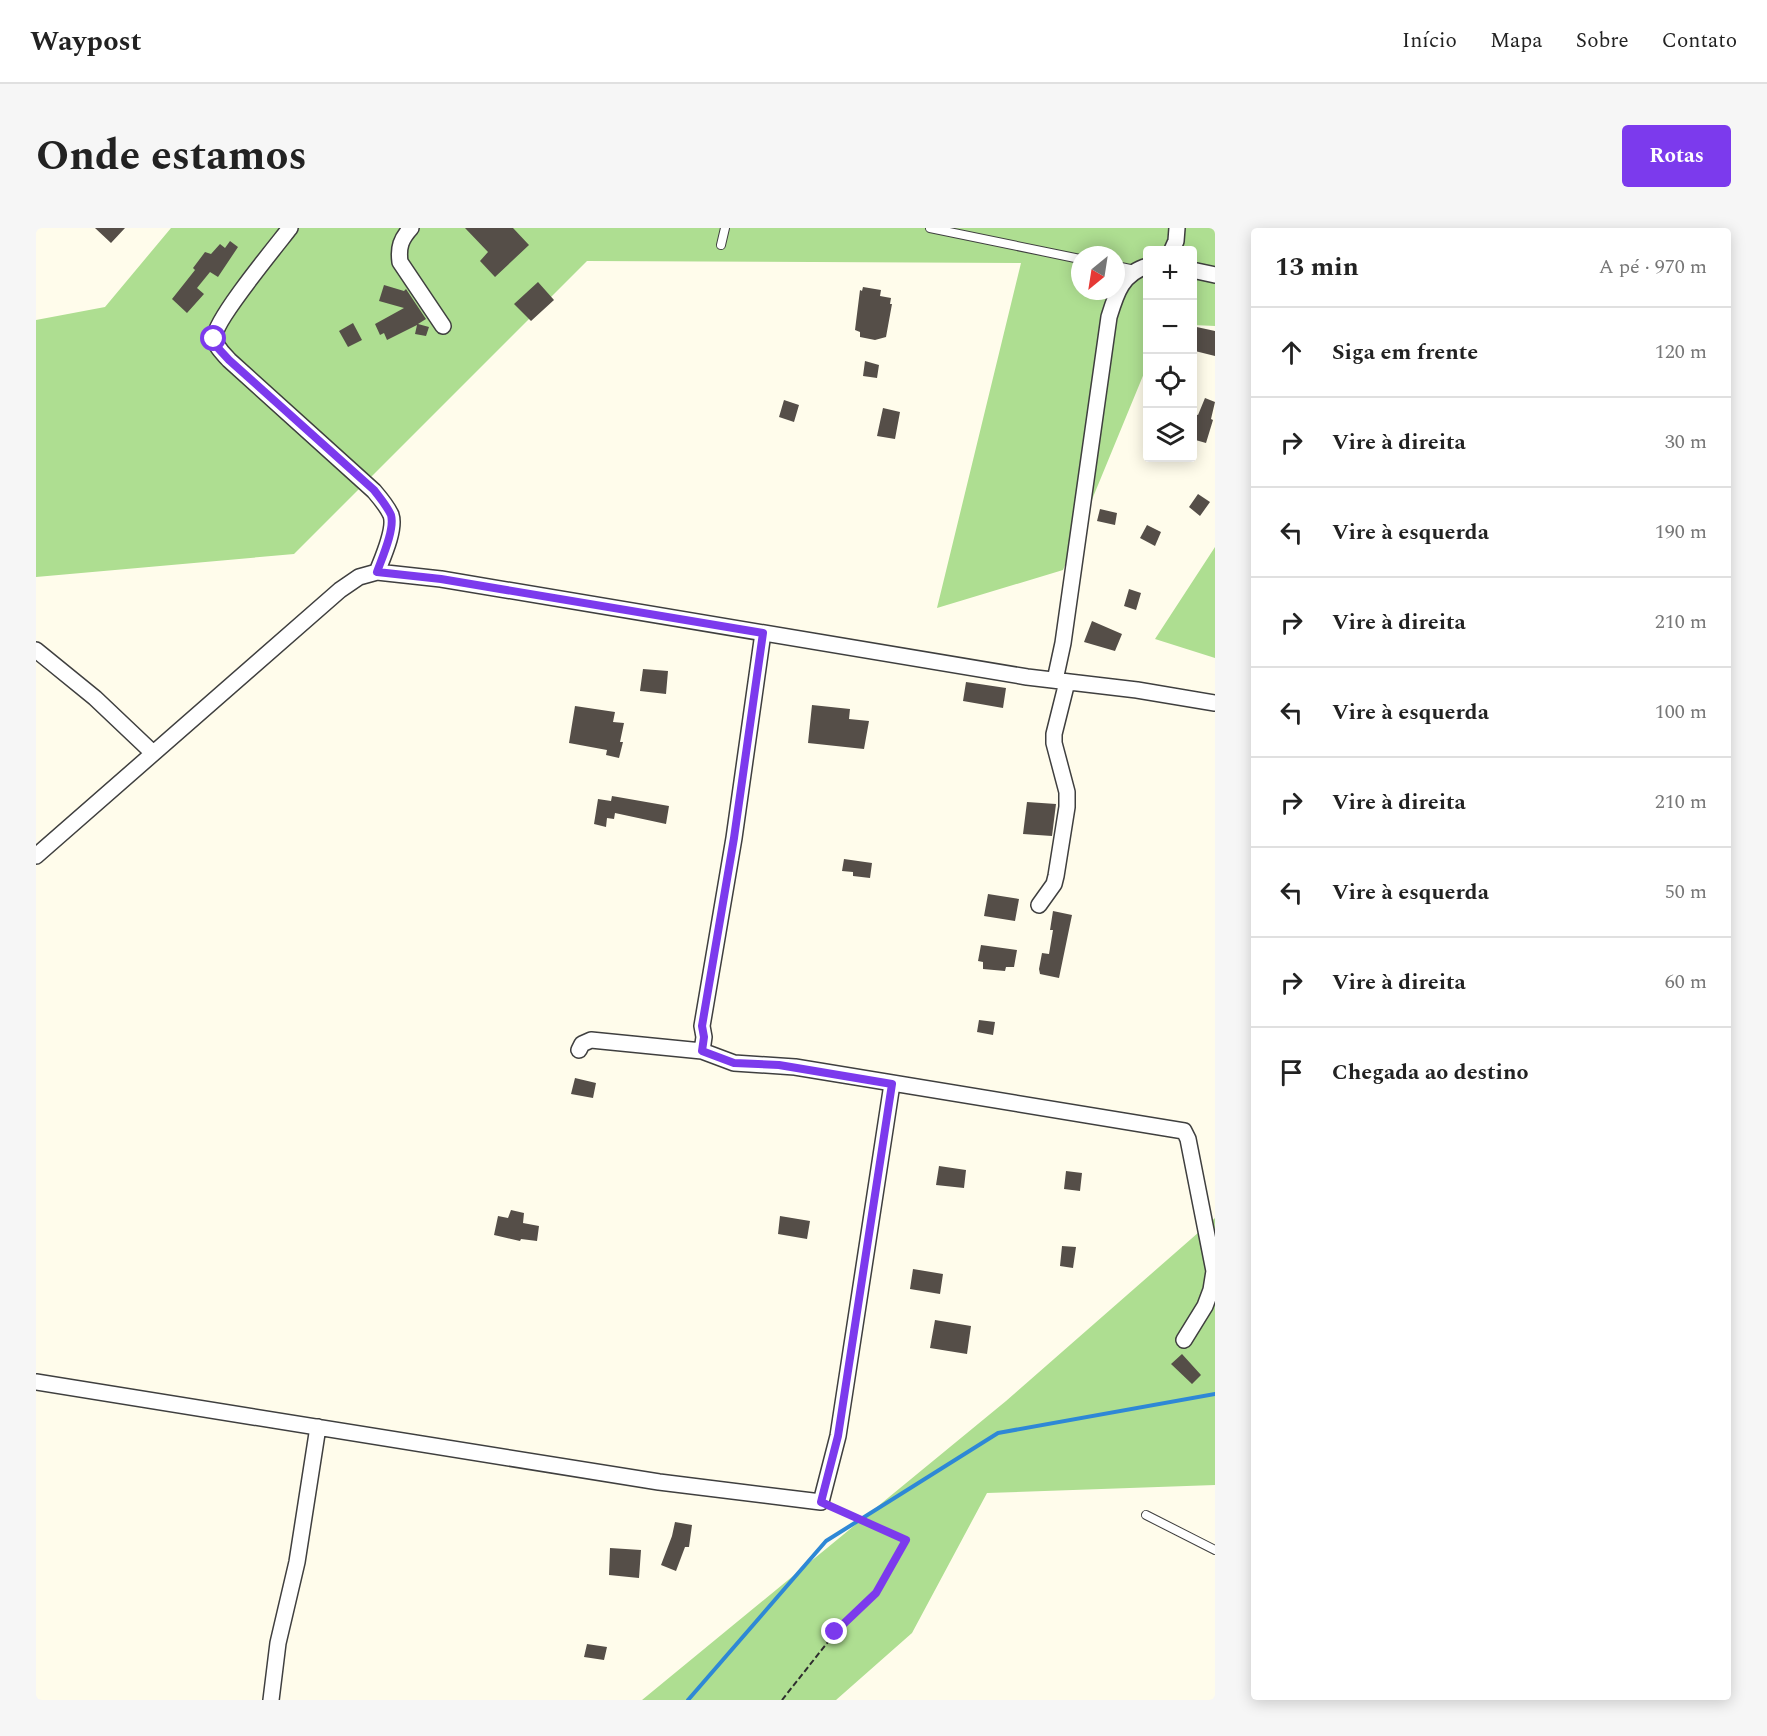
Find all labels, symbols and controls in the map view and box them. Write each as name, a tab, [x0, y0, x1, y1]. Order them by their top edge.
text: Waypost	[30, 20, 141, 63]
text: Início	[1402, 25, 1457, 57]
text: Mapa	[1490, 25, 1543, 57]
text: Sobre	[1576, 25, 1629, 57]
text: Contato	[1662, 25, 1737, 57]
text: Onde estamos	[36, 125, 307, 188]
button: Rotas	[1622, 125, 1731, 187]
north arrow	[1071, 246, 1125, 300]
map controls	[1143, 246, 1197, 462]
button: +	[1143, 246, 1197, 300]
text: 13 min	[1275, 247, 1359, 287]
text: A pé · 970 m	[1599, 252, 1707, 282]
button: −	[1143, 300, 1197, 354]
route start	[200, 325, 226, 351]
icon: ahead	[1275, 336, 1308, 369]
text: Siga em frente	[1332, 336, 1478, 369]
text: 120 m	[1655, 337, 1707, 367]
button: locate	[1143, 354, 1197, 408]
button: layers	[1143, 408, 1197, 462]
icon: right	[1275, 426, 1308, 459]
text: Vire à direita	[1332, 426, 1466, 459]
text: 30 m	[1665, 427, 1707, 457]
icon: left	[1275, 516, 1308, 549]
text: Vire à esquerda	[1332, 516, 1489, 549]
text: 190 m	[1655, 517, 1707, 547]
icon: right	[1275, 606, 1308, 639]
text: Vire à direita	[1332, 606, 1466, 639]
text: 210 m	[1655, 607, 1707, 637]
icon: left	[1275, 696, 1308, 729]
text: Vire à esquerda	[1332, 696, 1489, 729]
text: 100 m	[1655, 697, 1707, 727]
icon: right	[1275, 786, 1308, 819]
text: Vire à direita	[1332, 786, 1466, 819]
text: 210 m	[1655, 787, 1707, 817]
icon: left	[1275, 876, 1308, 909]
text: Vire à esquerda	[1332, 876, 1489, 909]
text: 50 m	[1665, 877, 1707, 907]
icon: right	[1275, 966, 1308, 999]
text: Vire à direita	[1332, 966, 1466, 999]
text: 60 m	[1665, 967, 1707, 997]
icon: arrive	[1275, 1056, 1308, 1089]
text: Chegada ao destino	[1332, 1056, 1529, 1089]
route end	[821, 1618, 847, 1644]

